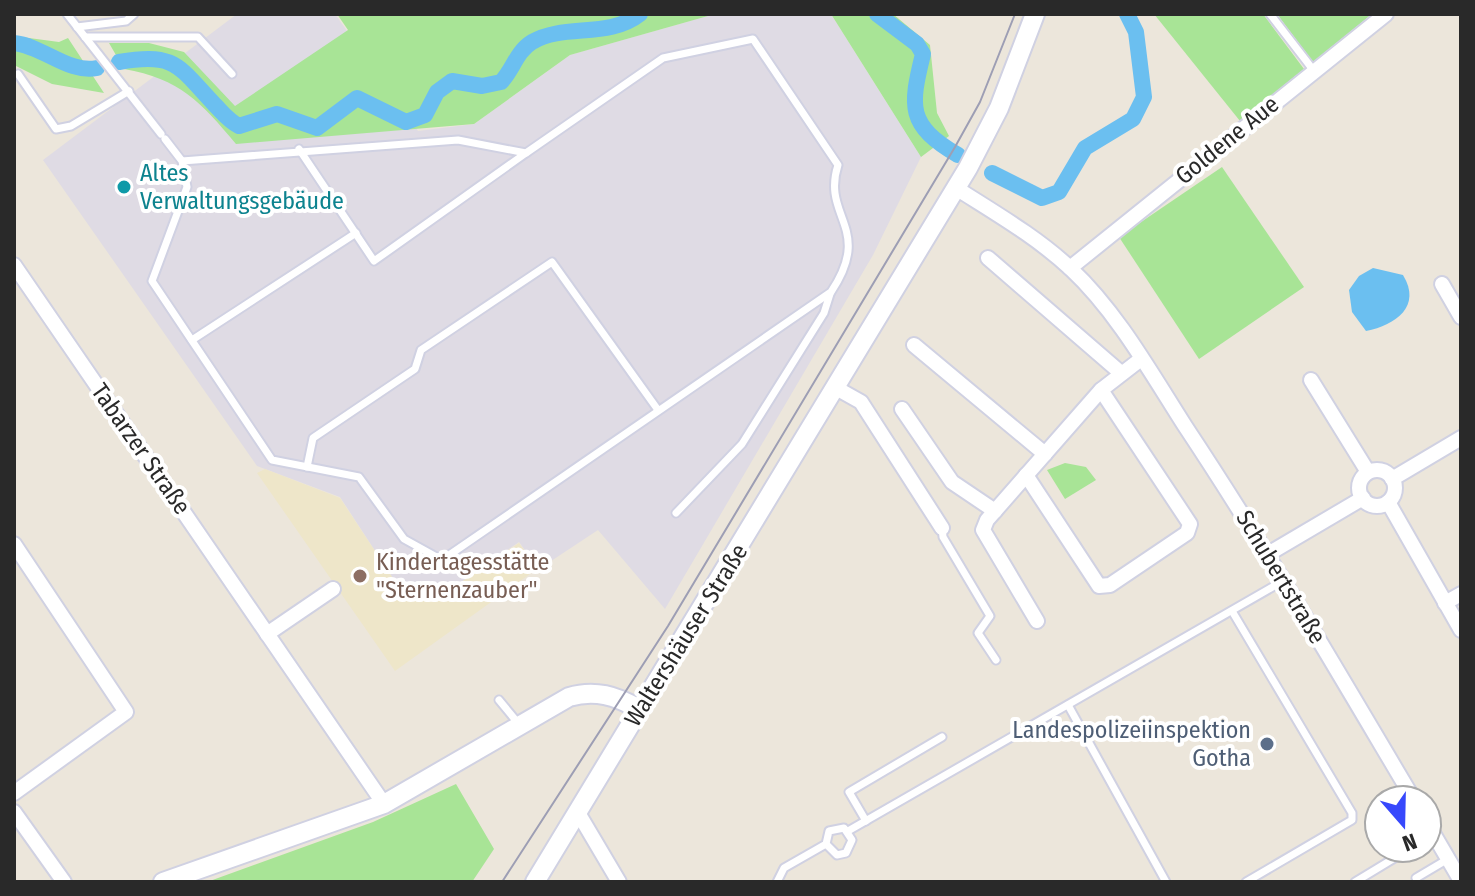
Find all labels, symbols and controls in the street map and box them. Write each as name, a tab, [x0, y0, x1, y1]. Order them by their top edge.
street label: Goldene Aue	[1170, 90, 1284, 190]
place label: Altes Verwaltungsgebäude	[140, 159, 344, 215]
marker: Altes Verwaltungsgebäude	[115, 178, 133, 196]
street label: Tabarzer Straße	[86, 378, 196, 520]
street label: Schubertstraße	[1230, 505, 1332, 649]
street label: Waltershäuser Straße	[619, 539, 753, 731]
place label: Kindertagesstätte "Sternenzauber"	[376, 548, 549, 604]
marker: Kindertagesstätte "Sternenzauber"	[351, 567, 369, 585]
place label: Landespolizeiinspektion Gotha	[1012, 716, 1251, 772]
marker: Landespolizeiinspektion Gotha	[1258, 735, 1276, 753]
north arrow	[1363, 784, 1443, 864]
text: N	[1399, 827, 1420, 857]

